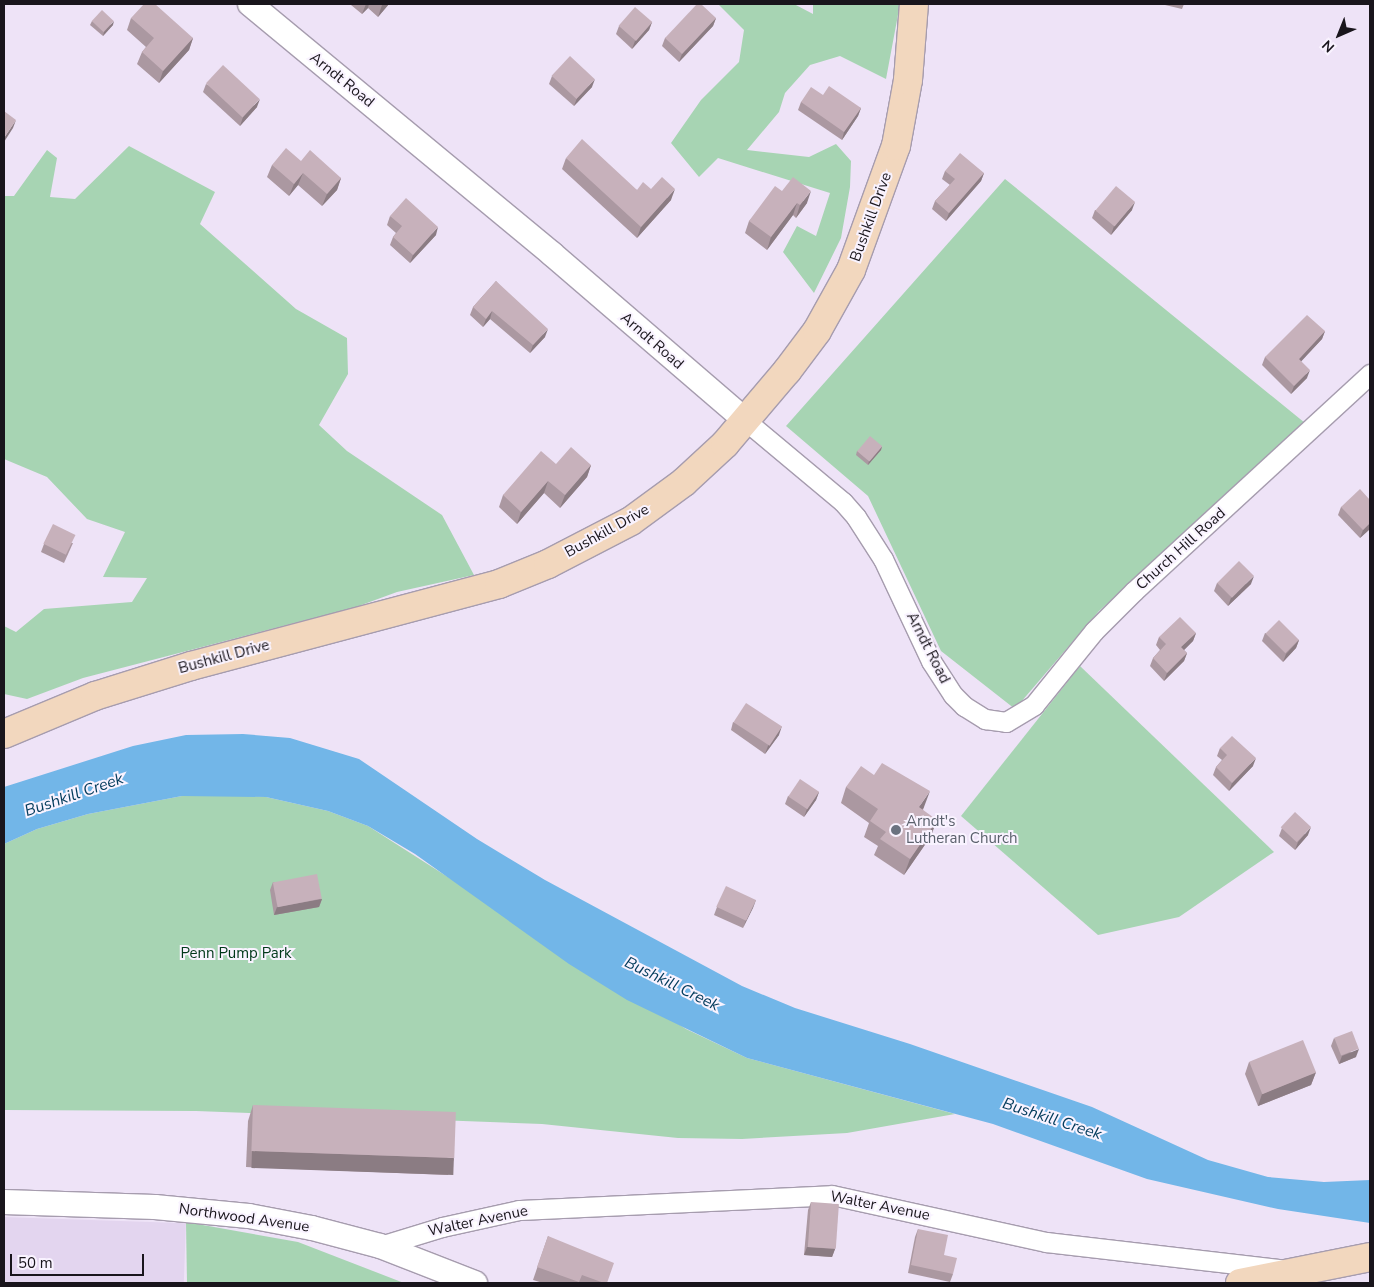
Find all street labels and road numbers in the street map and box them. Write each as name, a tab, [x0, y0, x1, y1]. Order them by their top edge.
street label: Arndt Road	[306, 49, 378, 111]
street label: Bushkill Drive	[847, 170, 895, 264]
street label: Arndt Road	[617, 309, 687, 373]
street label: Bushkill Drive	[562, 500, 652, 562]
street label: Church Hill Road	[1133, 504, 1229, 594]
street label: Arndt Road	[902, 609, 954, 687]
street label: Bushkill Drive	[176, 636, 272, 678]
street label: Walter Avenue	[829, 1187, 931, 1225]
street label: Northwood Avenue	[178, 1200, 310, 1236]
street label: Walter Avenue	[427, 1202, 529, 1240]

